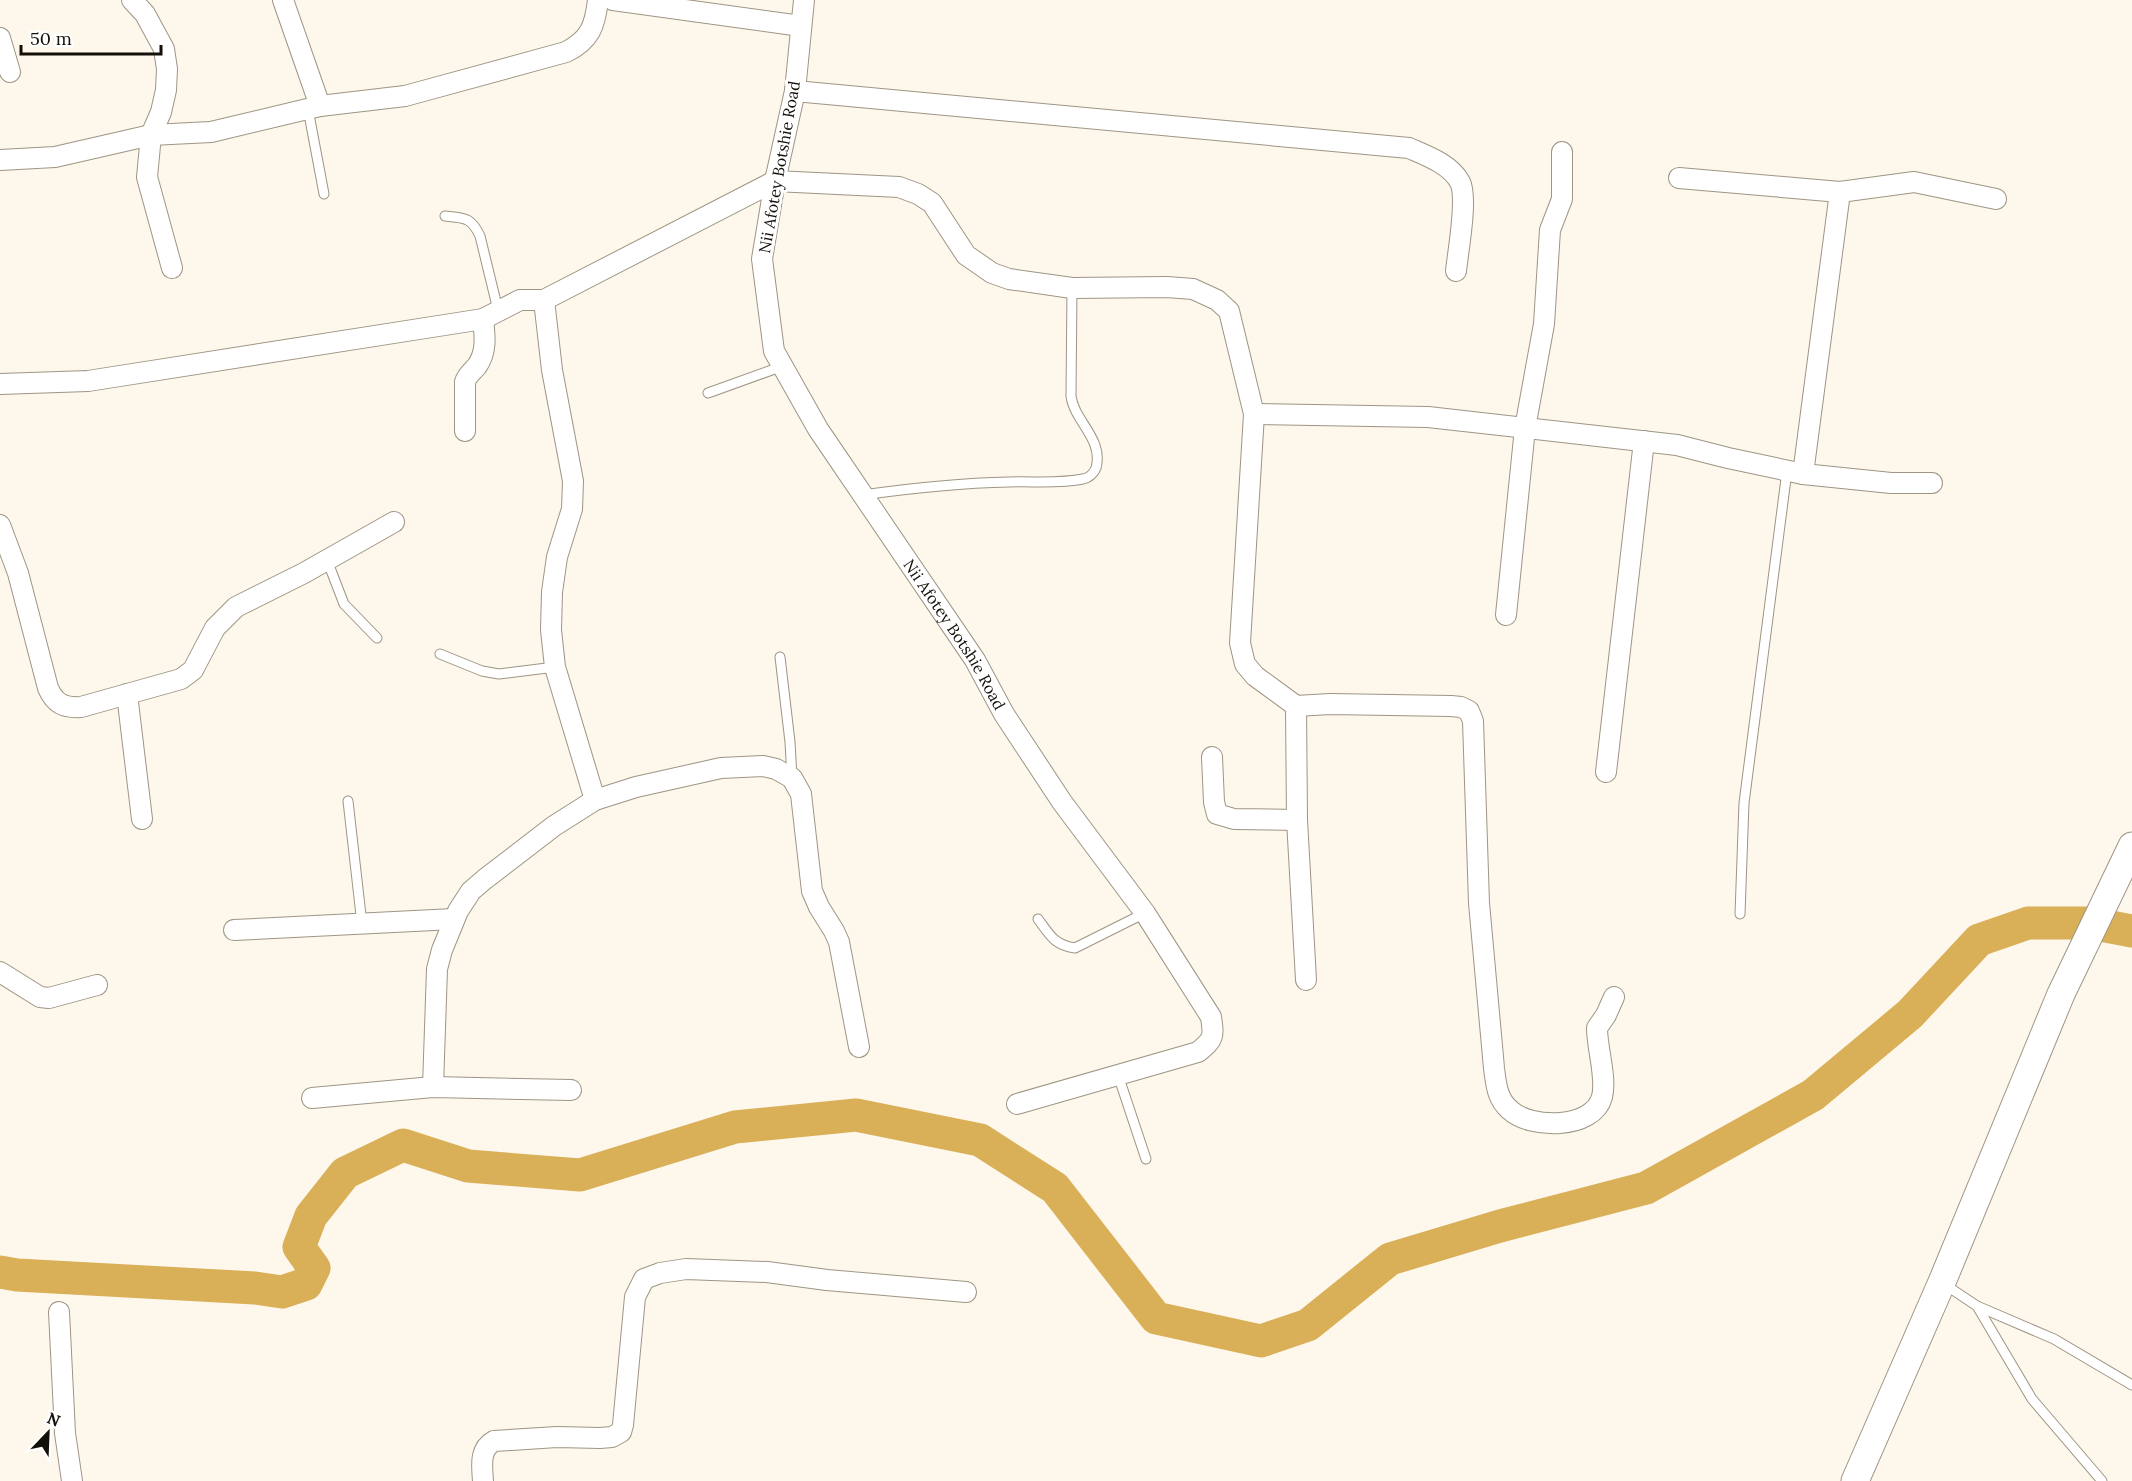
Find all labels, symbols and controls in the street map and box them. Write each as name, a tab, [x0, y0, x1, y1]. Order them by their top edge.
scale bar	[21, 18, 160, 56]
text: 50 m	[30, 27, 72, 50]
street label: Nii Afotey Botshie Road	[754, 79, 804, 255]
street label: Nii Afotey Botshie Road	[899, 555, 1010, 714]
north arrow	[18, 1403, 78, 1463]
text: N	[44, 1408, 63, 1431]

